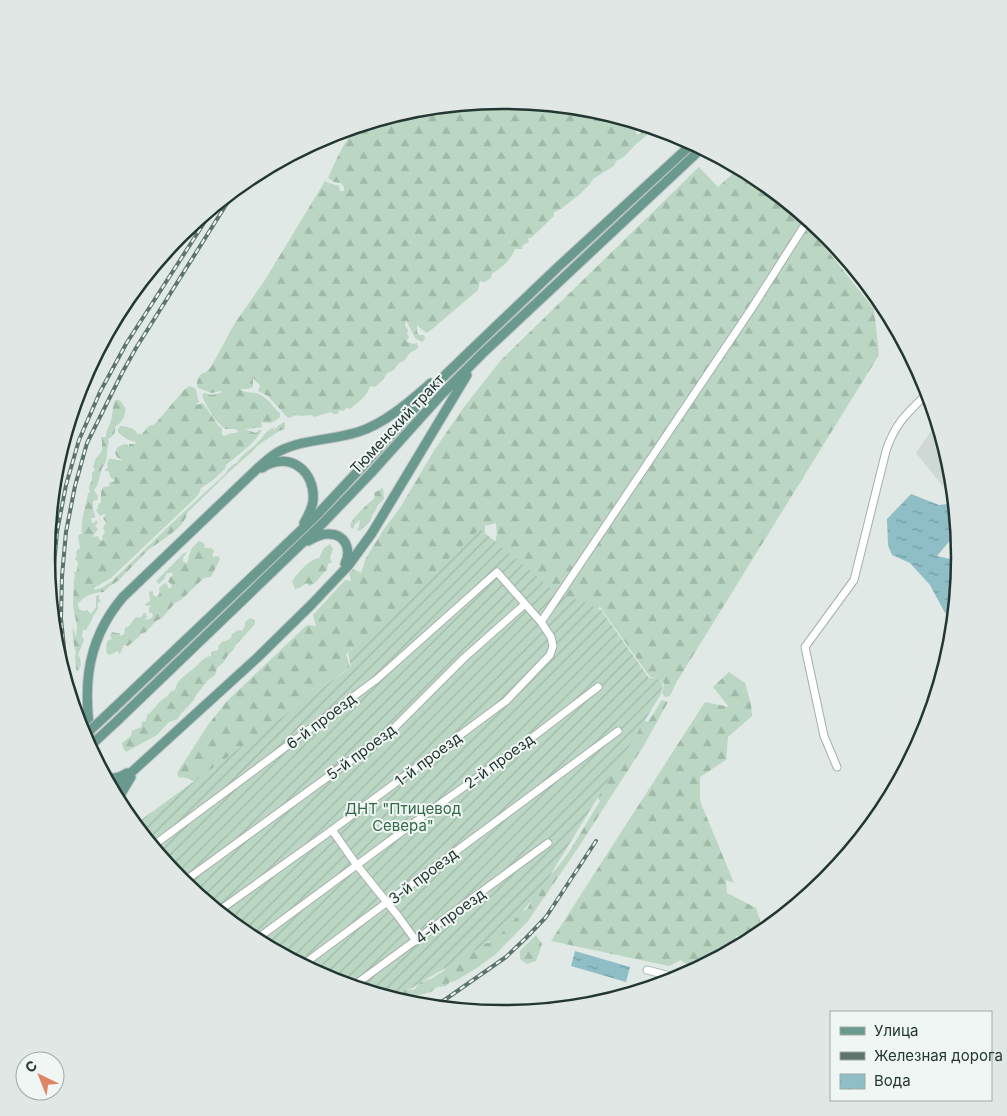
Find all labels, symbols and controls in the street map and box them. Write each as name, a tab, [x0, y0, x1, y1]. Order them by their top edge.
street label: Тюменский тракт	[346, 370, 448, 478]
street label: 6-й проезд	[283, 689, 359, 753]
street label: 5-й проезд	[323, 720, 399, 784]
street label: 1-й проезд	[391, 728, 465, 790]
street label: 2-й проезд	[460, 729, 538, 793]
park label: ДНТ "Птицевод Севера"	[345, 799, 461, 835]
street label: 3-й проезд	[385, 844, 461, 908]
street label: 4-й проезд	[411, 884, 489, 948]
legend	[830, 1011, 992, 1101]
text: Улица	[874, 1021, 918, 1040]
text: Железная дорога	[874, 1046, 1003, 1065]
north arrow	[15, 1051, 65, 1101]
text: С	[21, 1056, 40, 1076]
text: Вода	[874, 1071, 911, 1090]

